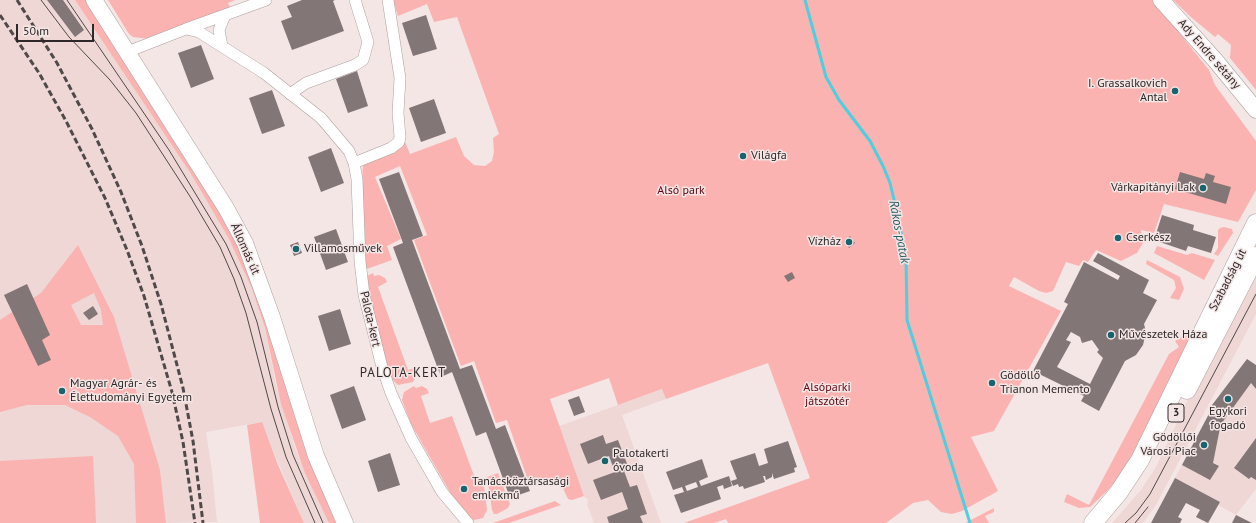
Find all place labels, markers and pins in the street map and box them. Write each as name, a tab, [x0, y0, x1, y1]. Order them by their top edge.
place label: I. Grassalkovich Antal	[1088, 77, 1167, 105]
marker: I. Grassalkovich Antal	[1170, 86, 1180, 96]
place label: Világfa	[751, 149, 787, 163]
marker: Világfa	[738, 151, 748, 161]
place label: Várkapitányi Lak	[1111, 181, 1195, 195]
marker: Várkapitányi Lak	[1198, 183, 1208, 193]
place label: Cserkész	[1126, 231, 1170, 245]
marker: Cserkész	[1113, 233, 1123, 243]
place label: Vízház	[808, 235, 841, 249]
marker: Vízház	[844, 237, 854, 247]
place label: Villamosművek	[304, 242, 382, 256]
marker: Villamosművek	[291, 244, 301, 254]
place label: Művészetek Háza	[1119, 328, 1207, 342]
marker: Művészetek Háza	[1106, 330, 1116, 340]
place label: Gödöllő Trianon Memento	[1000, 369, 1090, 397]
place label: Magyar Agrár- és Élettudományi Egyetem	[70, 377, 192, 405]
marker: Gödöllő Trianon Memento	[987, 378, 997, 388]
marker: Magyar Agrár- és Élettudományi Egyetem	[57, 386, 67, 396]
marker: Egykori fogadó	[1223, 394, 1233, 404]
place label: Egykori fogadó	[1209, 405, 1247, 433]
place label: Gödöllői Városi Piac	[1141, 431, 1196, 459]
marker: Gödöllői Városi Piac	[1199, 440, 1209, 450]
place label: Palotakerti óvoda	[613, 447, 669, 475]
marker: Palotakerti óvoda	[600, 456, 610, 466]
place label: Tanácsköztársasági emlékmű	[472, 475, 569, 503]
marker: Tanácsköztársasági emlékmű	[459, 484, 469, 494]

